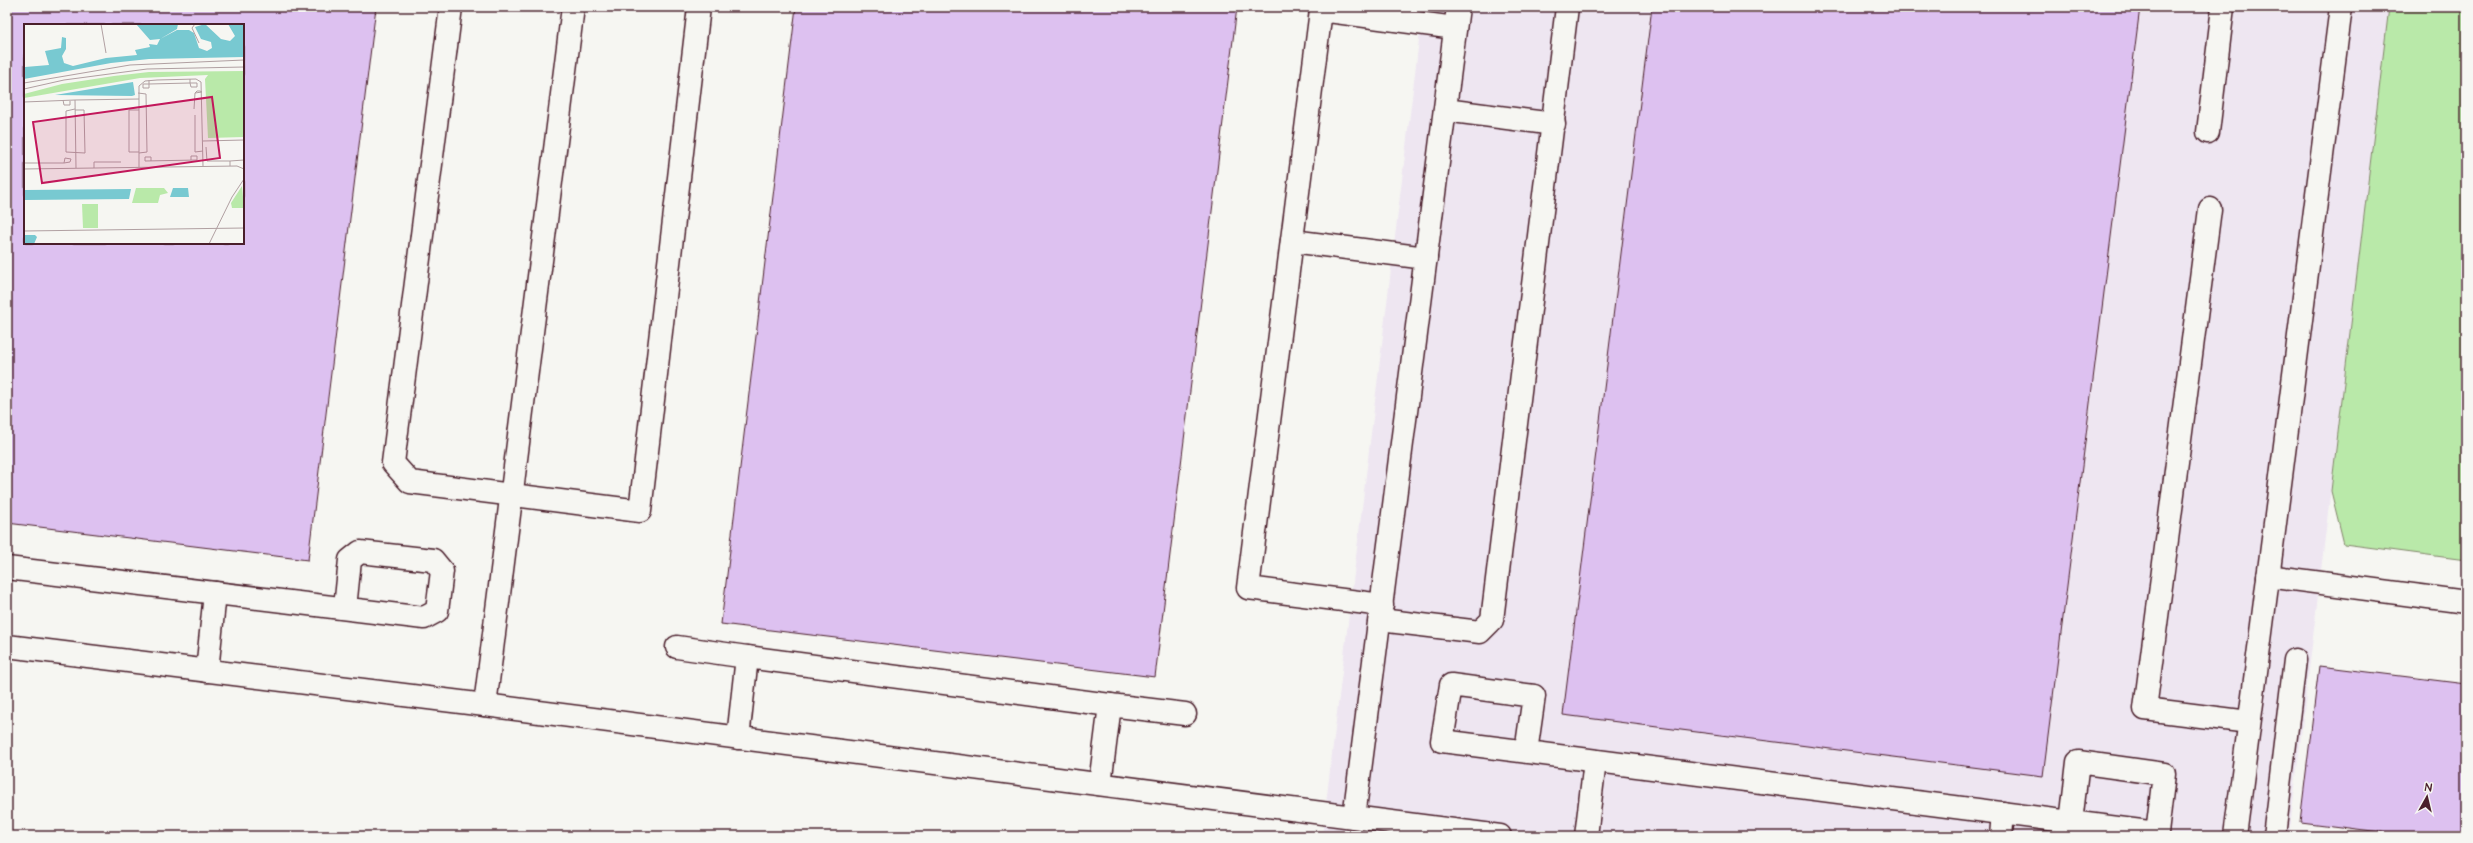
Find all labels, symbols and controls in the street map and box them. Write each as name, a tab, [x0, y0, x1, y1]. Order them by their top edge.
inset map	[24, 24, 244, 244]
north arrow	[2407, 777, 2447, 817]
text: N	[2424, 780, 2433, 796]

